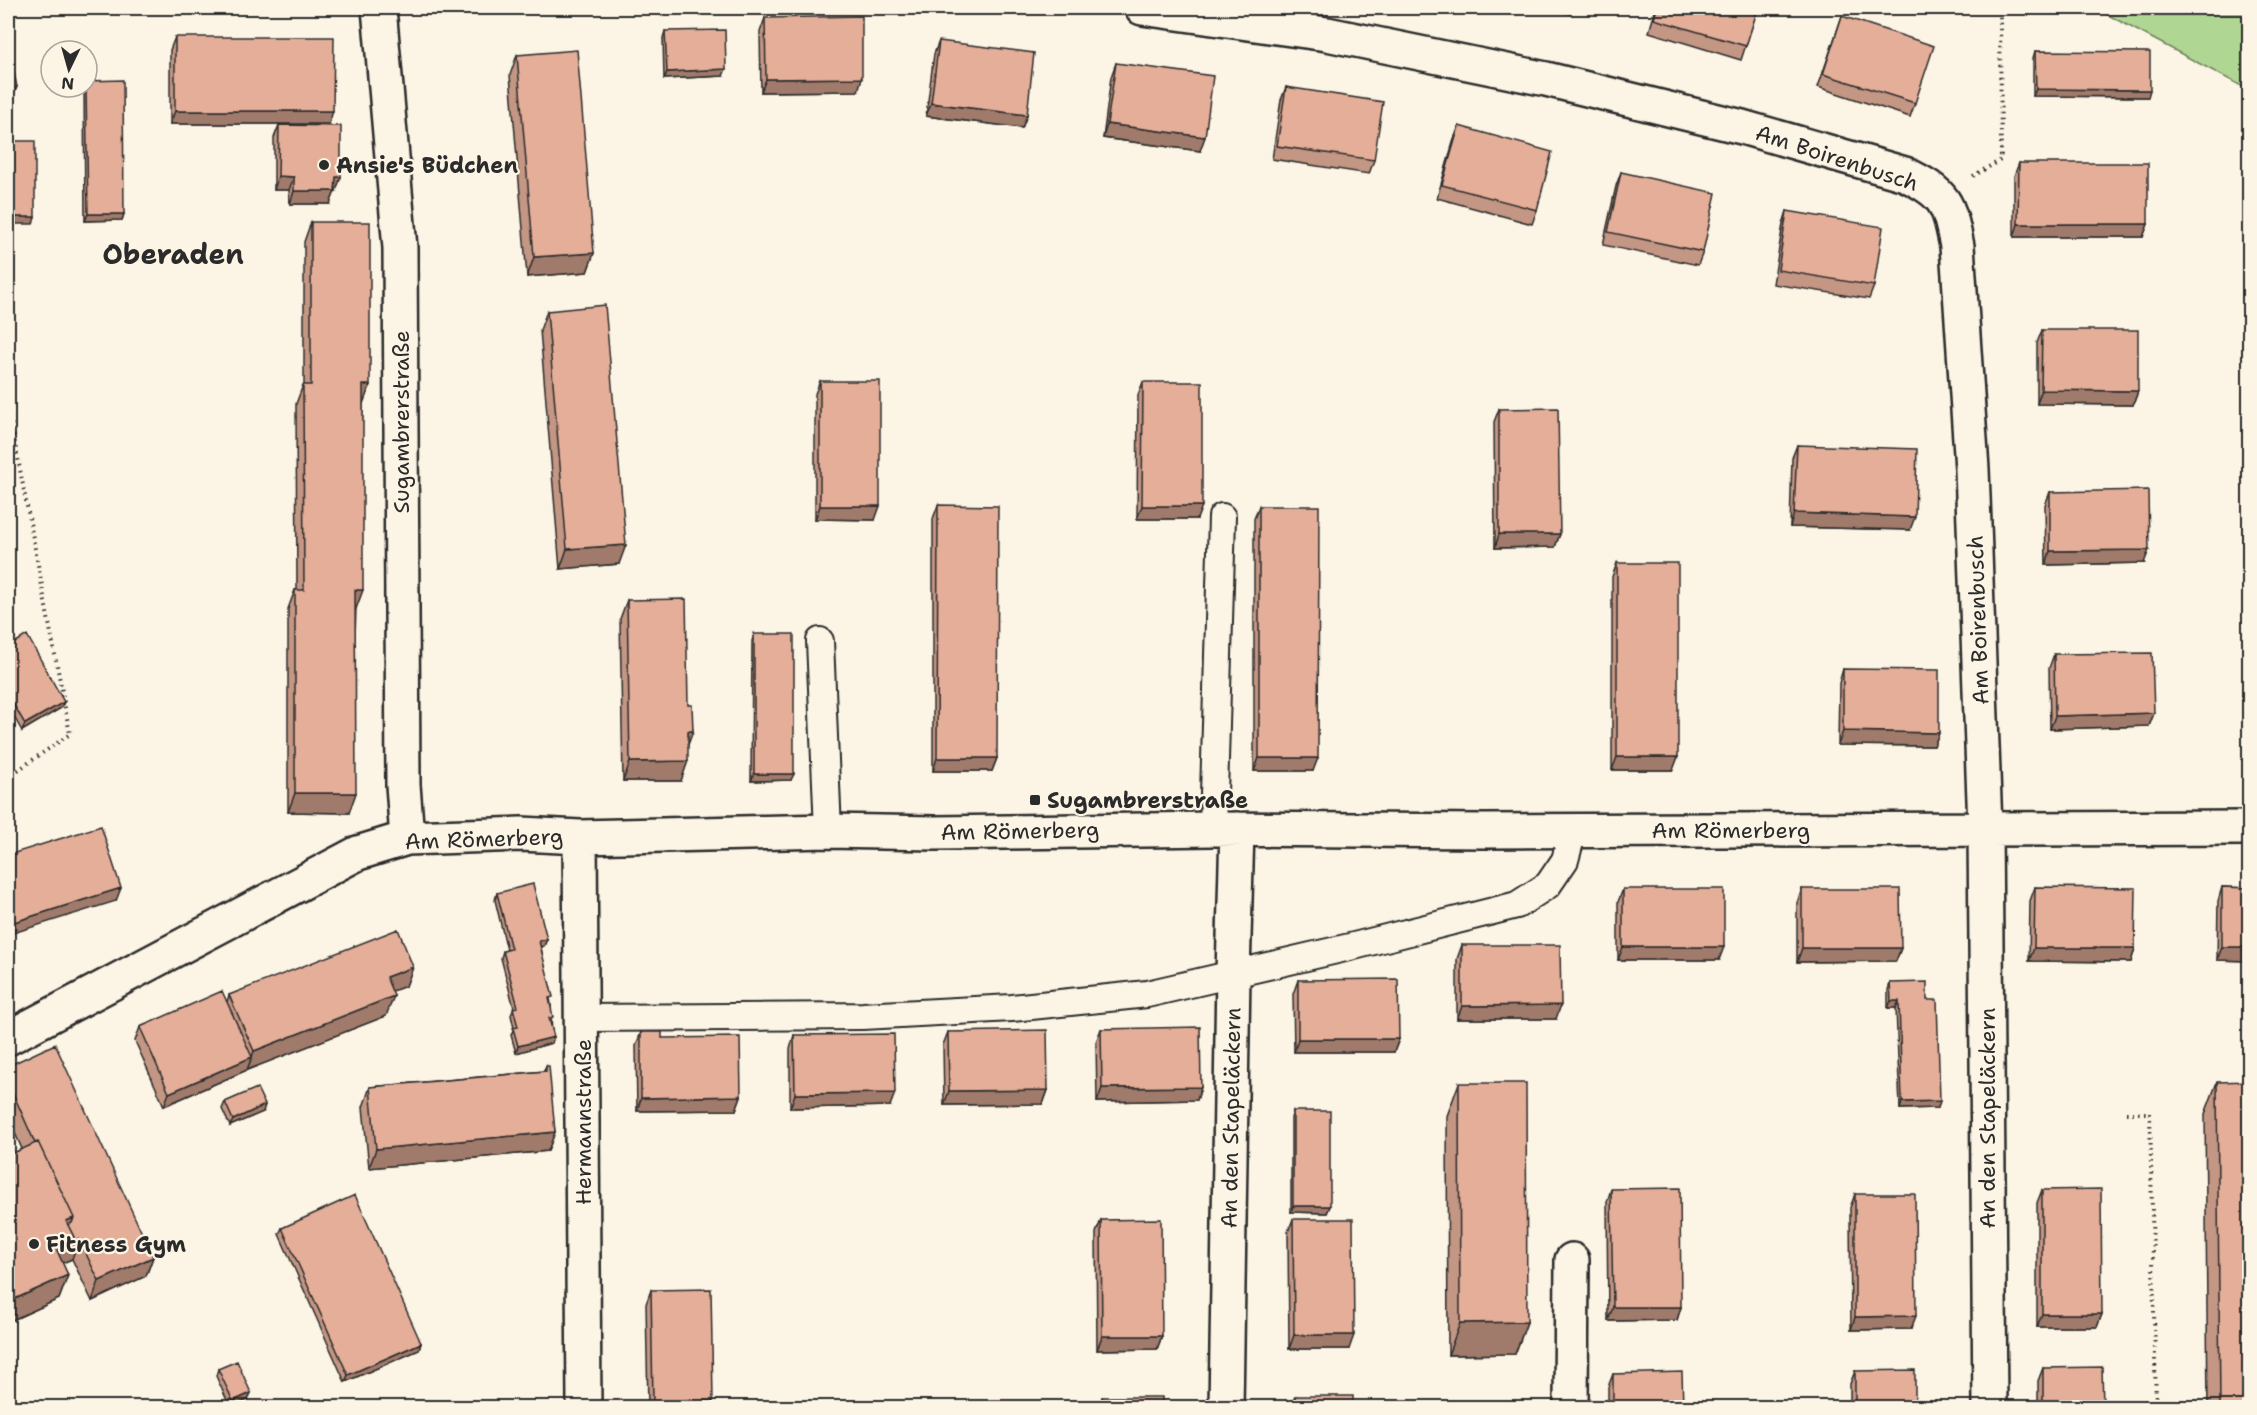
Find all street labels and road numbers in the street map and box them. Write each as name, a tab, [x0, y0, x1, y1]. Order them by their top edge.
street label: Am Boirenbusch	[1752, 118, 1922, 198]
street label: Sugambrerstraße	[387, 330, 416, 514]
street label: Am Boirenbusch	[1961, 535, 1995, 705]
street label: Am Römerberg	[940, 815, 1100, 847]
street label: Am Römerberg	[1652, 816, 1810, 845]
street label: Am Römerberg	[404, 822, 564, 856]
street label: An den Stapeläckern	[1215, 1007, 1247, 1229]
street label: An den Stapeläckern	[1973, 1007, 2002, 1229]
street label: Hermannstraße	[569, 1039, 598, 1205]

